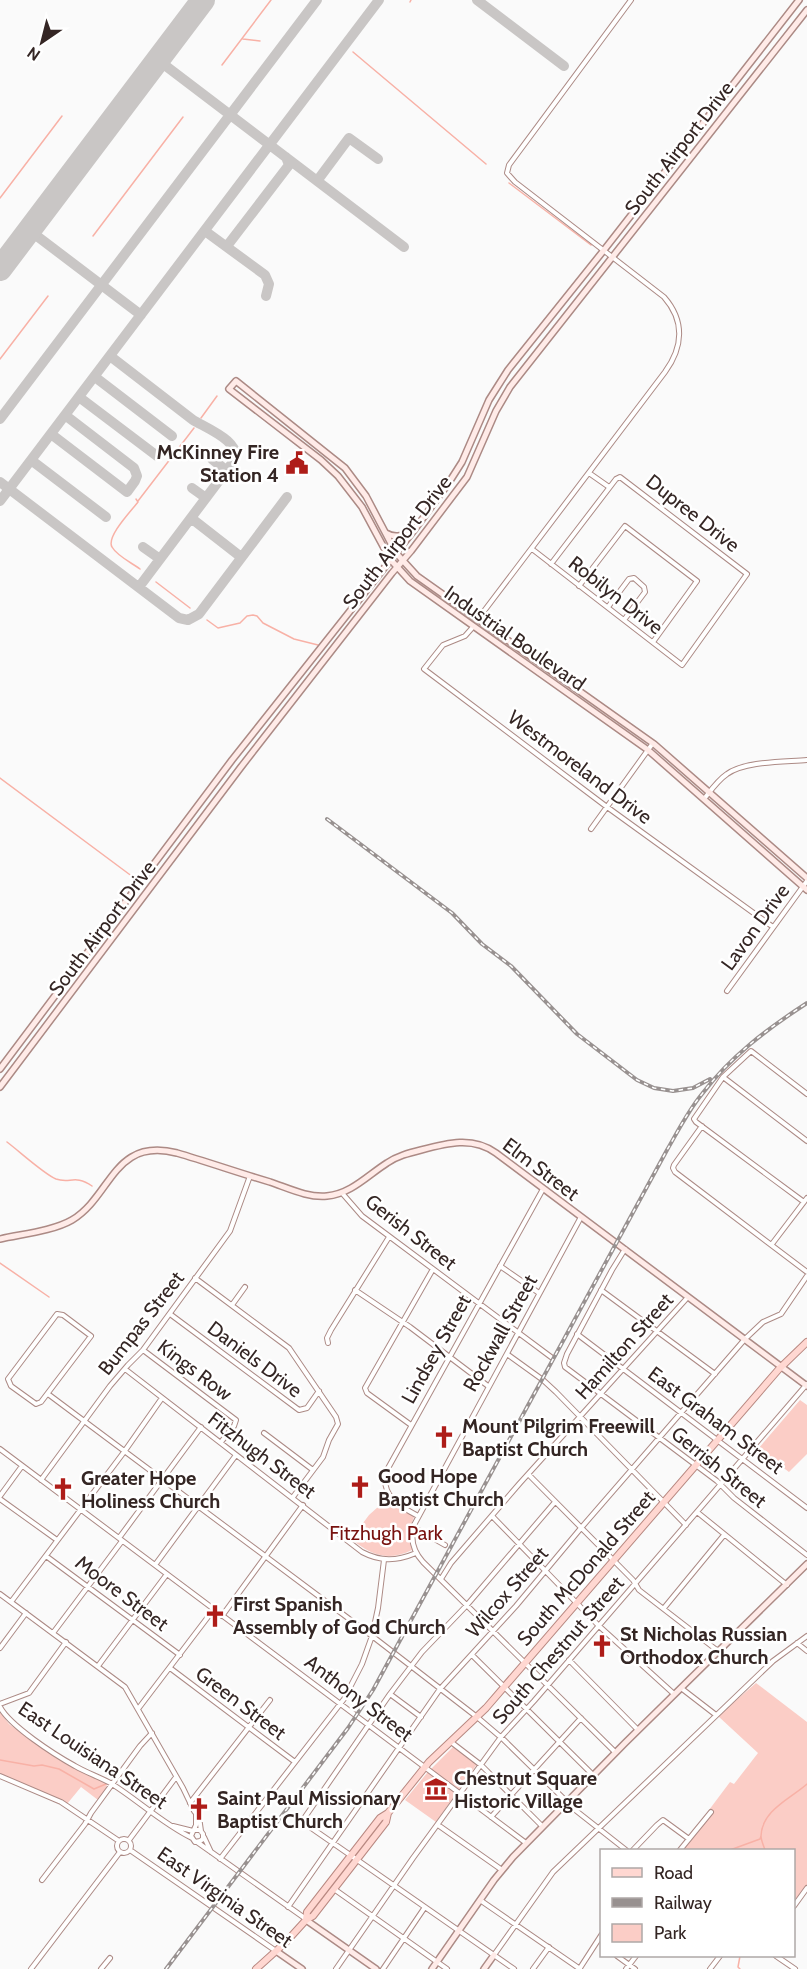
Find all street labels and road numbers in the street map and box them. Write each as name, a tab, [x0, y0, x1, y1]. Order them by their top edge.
street label: South Airport Drive	[619, 77, 739, 219]
street label: Dupree Drive	[642, 469, 744, 557]
street label: South Airport Drive	[337, 471, 457, 613]
street label: Robilyn Drive	[564, 551, 668, 639]
street label: Industrial Boulevard	[440, 580, 590, 696]
street label: Westmoreland Drive	[503, 705, 657, 829]
street label: South Airport Drive	[43, 856, 161, 1000]
street label: Lavon Drive	[716, 879, 794, 975]
street label: Elm Street	[498, 1133, 584, 1206]
street label: Gerish Street	[361, 1189, 462, 1275]
street label: Bumpas Street	[93, 1266, 189, 1380]
street label: Rockwall Street	[458, 1270, 542, 1396]
street label: Hamilton Street	[570, 1288, 678, 1404]
street label: Lindsey Street	[396, 1290, 476, 1408]
street label: Daniels Drive	[203, 1316, 307, 1402]
street label: Kings Row	[153, 1334, 237, 1406]
street label: East Graham Street	[644, 1361, 789, 1479]
street label: Fitzhugh Street	[203, 1407, 321, 1503]
street label: Gerrish Street	[667, 1421, 772, 1513]
street label: South McDonald Street	[512, 1485, 660, 1651]
street label: Wilcox Street	[461, 1541, 553, 1642]
street label: Moore Street	[71, 1550, 173, 1636]
street label: South Chestnut Street	[487, 1571, 629, 1729]
street label: Anthony Street	[300, 1650, 418, 1747]
street label: Green Street	[191, 1661, 291, 1745]
street label: East Louisiana Street	[14, 1696, 172, 1814]
street label: East Virginia Street	[153, 1842, 297, 1953]

